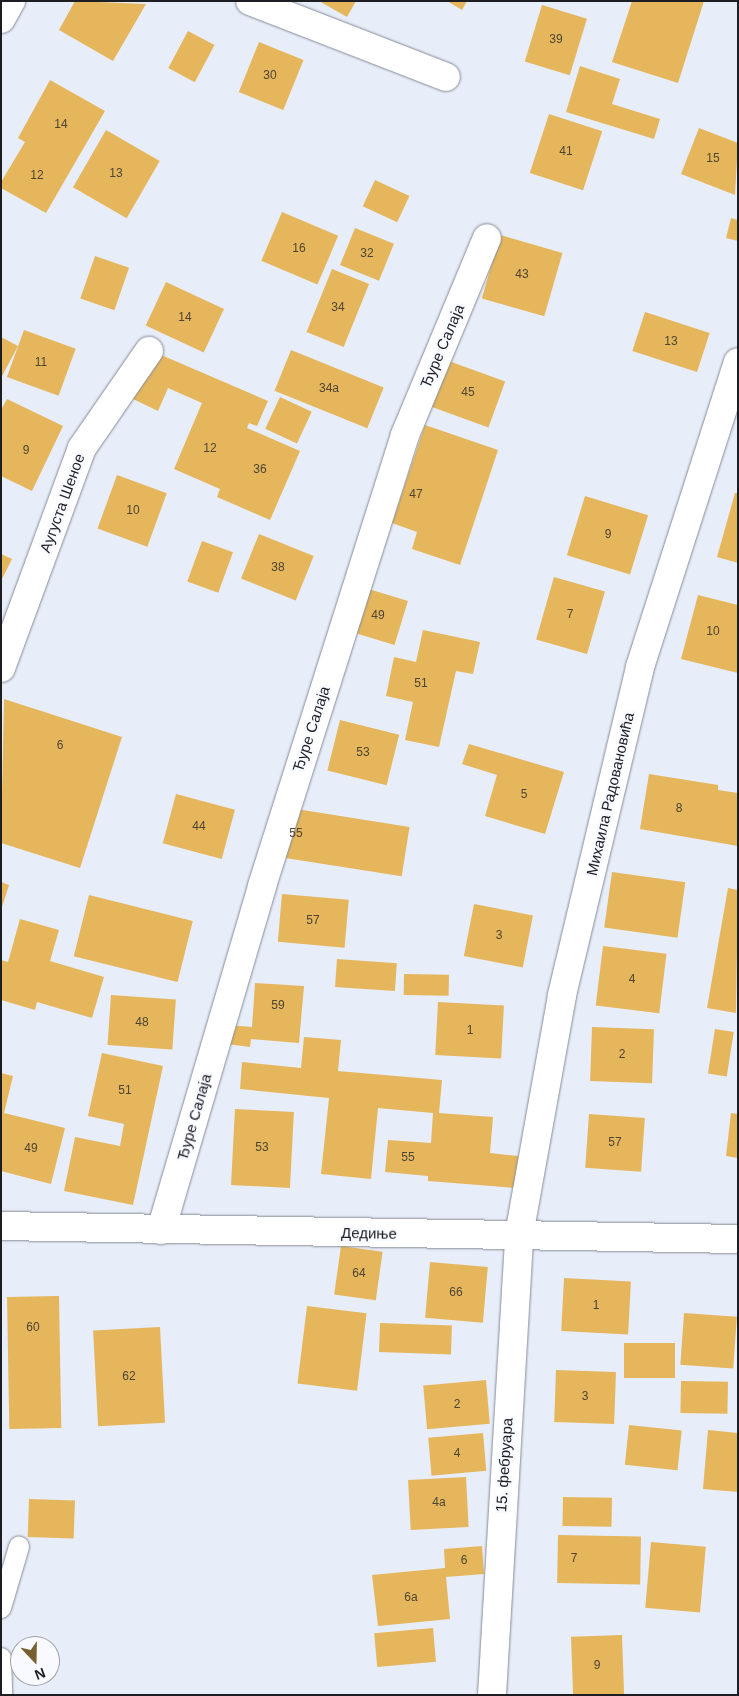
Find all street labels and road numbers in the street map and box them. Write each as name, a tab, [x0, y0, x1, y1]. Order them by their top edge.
street label: Ђуре Салаја	[416, 301, 468, 391]
street label: Аугуста Шеное	[36, 451, 88, 555]
street label: Ђуре Салаја	[289, 684, 333, 774]
street label: Михаила Радовановића	[582, 711, 638, 877]
street label: Ђуре Салаја	[173, 1072, 215, 1162]
street label: Дедиње	[341, 1224, 397, 1242]
street label: 15. фебруара	[492, 1417, 516, 1513]

